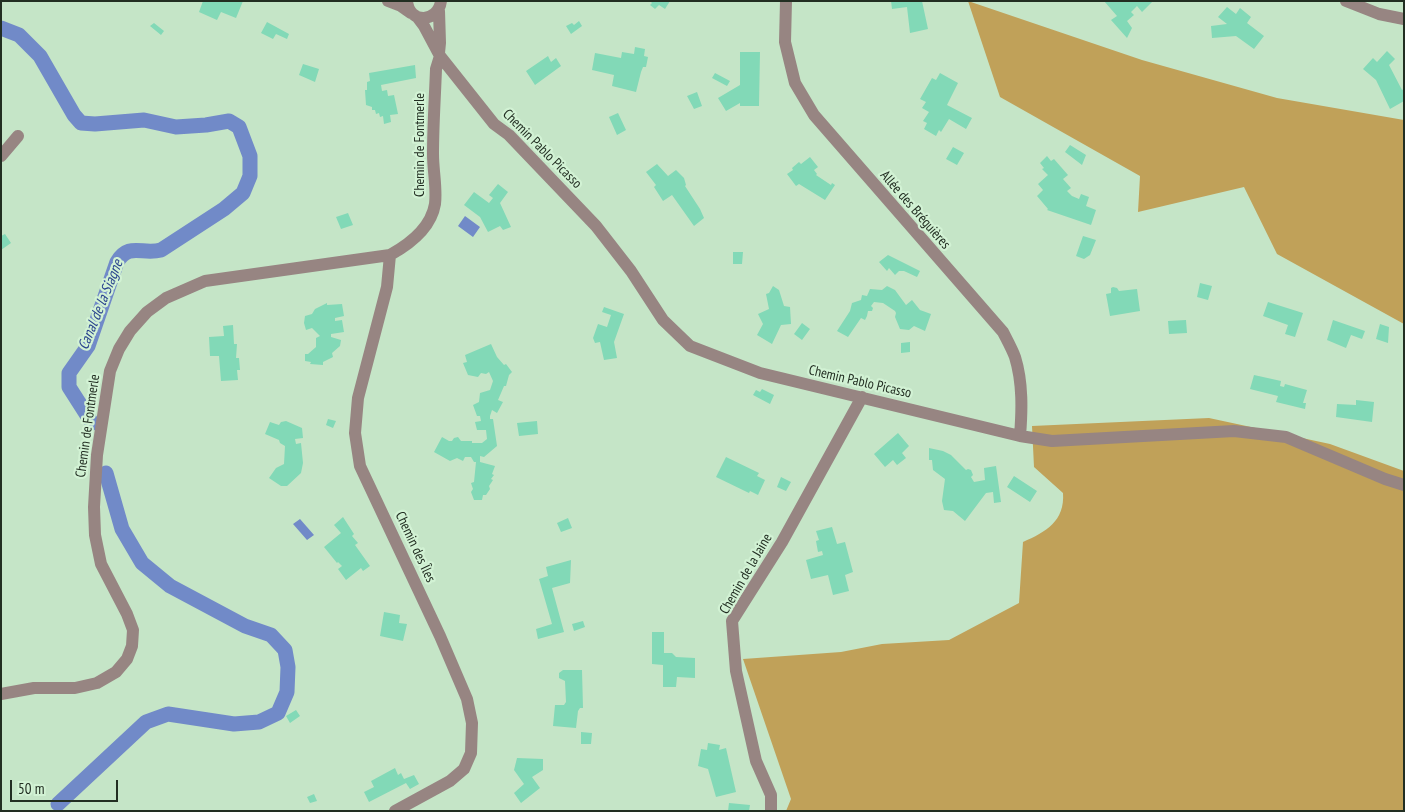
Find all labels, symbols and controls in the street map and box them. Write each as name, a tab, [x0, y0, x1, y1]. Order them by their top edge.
street label: Chemin de Fontmerle	[412, 93, 428, 197]
street label: Chemin Pablo Picasso	[499, 106, 585, 192]
street label: Allée des Bréguières	[876, 167, 954, 253]
water label: Canal de la Siagne	[75, 257, 127, 353]
street label: Chemin Pablo Picasso	[807, 362, 913, 402]
street label: Chemin de Fontmerle	[72, 373, 104, 479]
street label: Chemin des Îles	[391, 509, 439, 585]
street label: Chemin de la Jaine	[716, 531, 776, 617]
scale bar	[12, 770, 120, 802]
text: 50 m	[18, 779, 44, 798]

